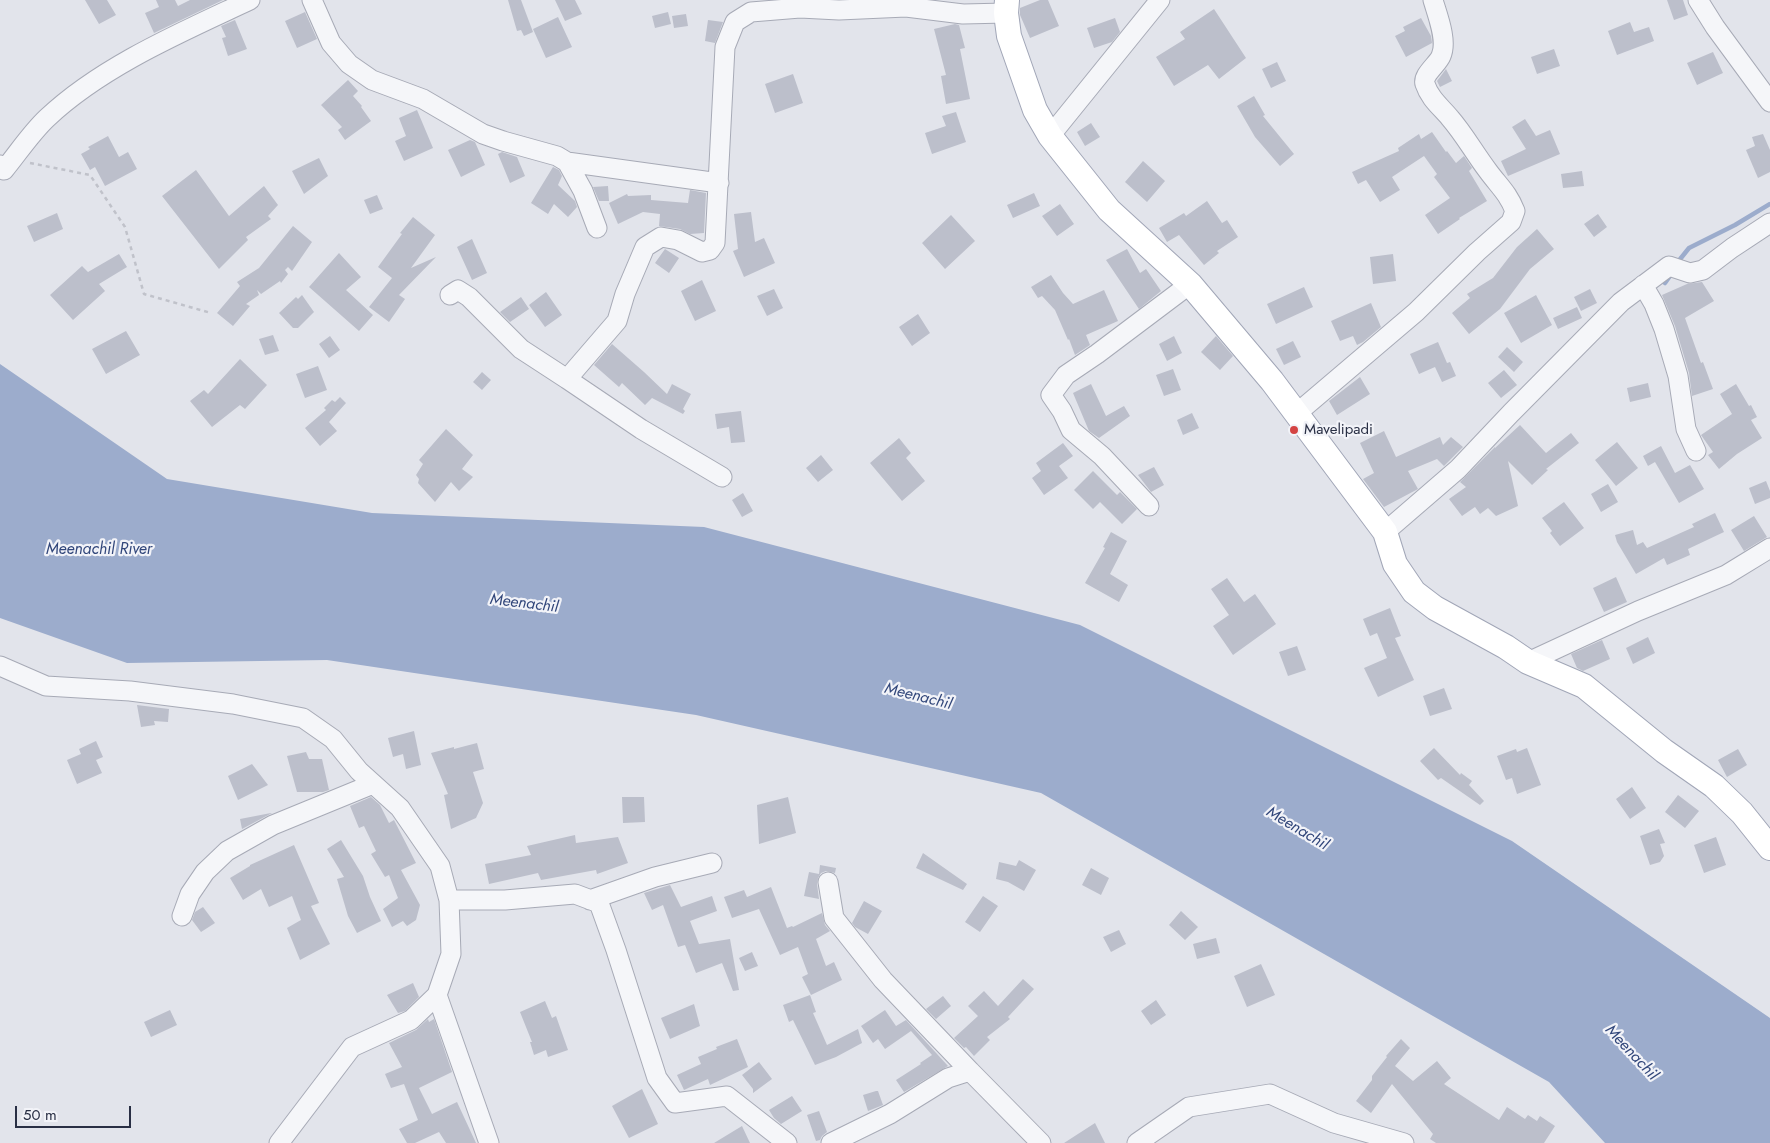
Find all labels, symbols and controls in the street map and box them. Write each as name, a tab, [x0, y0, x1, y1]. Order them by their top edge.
place label: Mavelipadi	[1304, 421, 1373, 439]
marker: Mavelipadi	[1288, 424, 1300, 436]
water label: Meenachil River	[46, 540, 152, 560]
water label: Meenachil	[489, 590, 559, 618]
water label: Meenachil	[882, 679, 954, 715]
water label: Meenachil	[1263, 803, 1331, 855]
water label: Meenachil	[1601, 1021, 1661, 1085]
scale bar	[18, 1096, 134, 1128]
text: 50 m	[23, 1104, 57, 1126]

